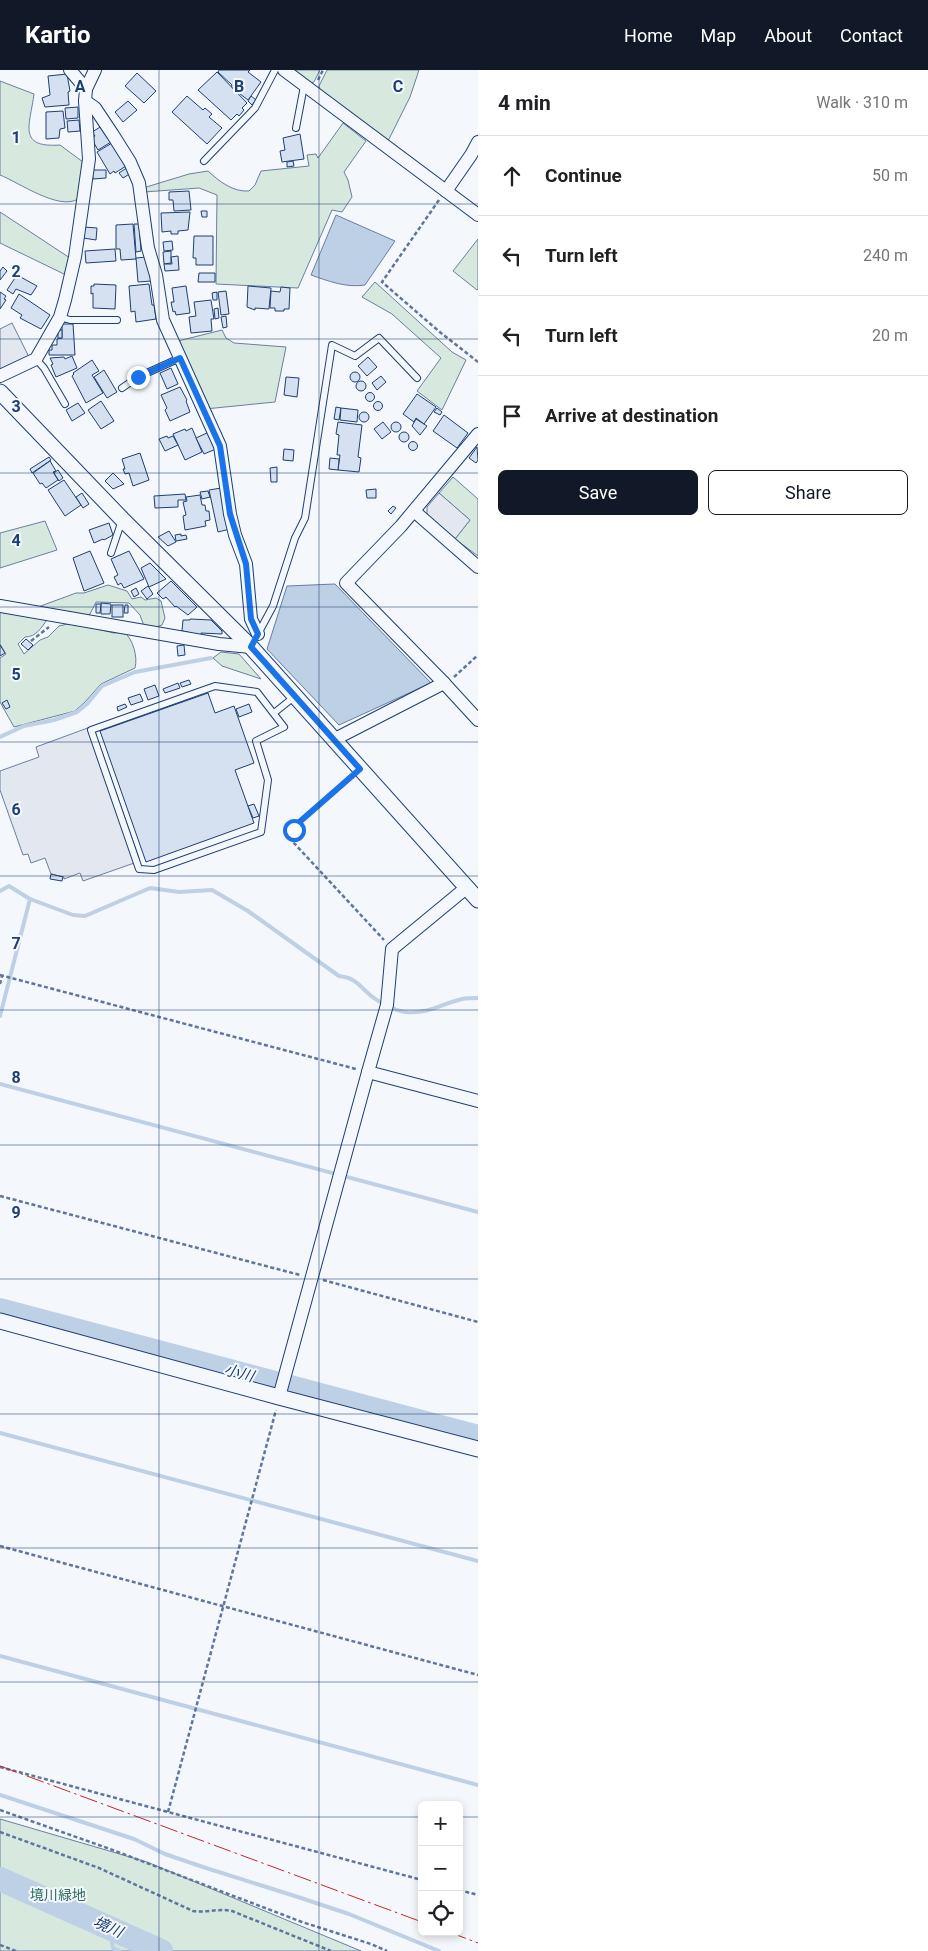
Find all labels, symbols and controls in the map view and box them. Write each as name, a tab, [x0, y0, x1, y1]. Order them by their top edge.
text: Kartio	[25, 21, 91, 49]
text: Home	[624, 25, 673, 46]
text: Map	[701, 25, 736, 46]
text: About	[764, 25, 812, 46]
text: Contact	[840, 25, 903, 46]
text: A	[75, 77, 86, 96]
text: B	[234, 77, 244, 96]
text: C	[393, 77, 403, 96]
text: 4 min	[498, 91, 551, 115]
text: Walk · 310 m	[816, 93, 908, 112]
text: 1	[11, 128, 21, 147]
icon: ahead	[498, 162, 526, 190]
text: Continue	[545, 164, 622, 187]
text: 50 m	[872, 166, 908, 185]
icon: left	[498, 242, 526, 270]
text: Turn left	[545, 244, 618, 267]
text: 240 m	[863, 246, 908, 265]
text: 2	[11, 262, 21, 281]
icon: left	[498, 322, 526, 350]
text: Turn left	[545, 324, 618, 347]
text: 20 m	[872, 326, 908, 345]
route end	[127, 366, 150, 389]
text: 3	[11, 397, 21, 416]
icon: arrive	[498, 402, 526, 430]
text: Arrive at destination	[545, 404, 718, 427]
button: Save	[498, 470, 698, 515]
button: Share	[708, 470, 908, 515]
text: 4	[11, 531, 21, 550]
text: 5	[11, 665, 21, 684]
text: 6	[11, 800, 21, 819]
route start	[283, 819, 306, 842]
text: 7	[11, 934, 21, 953]
text: 8	[11, 1068, 21, 1087]
text: 9	[11, 1203, 21, 1222]
water label: 小川	[222, 1360, 258, 1386]
map controls	[418, 1801, 463, 1936]
button: +	[418, 1801, 463, 1846]
button: −	[418, 1846, 463, 1891]
park label: 境川緑地	[30, 1887, 86, 1903]
button: locate	[418, 1891, 463, 1936]
water label: 境川	[91, 1913, 127, 1942]

